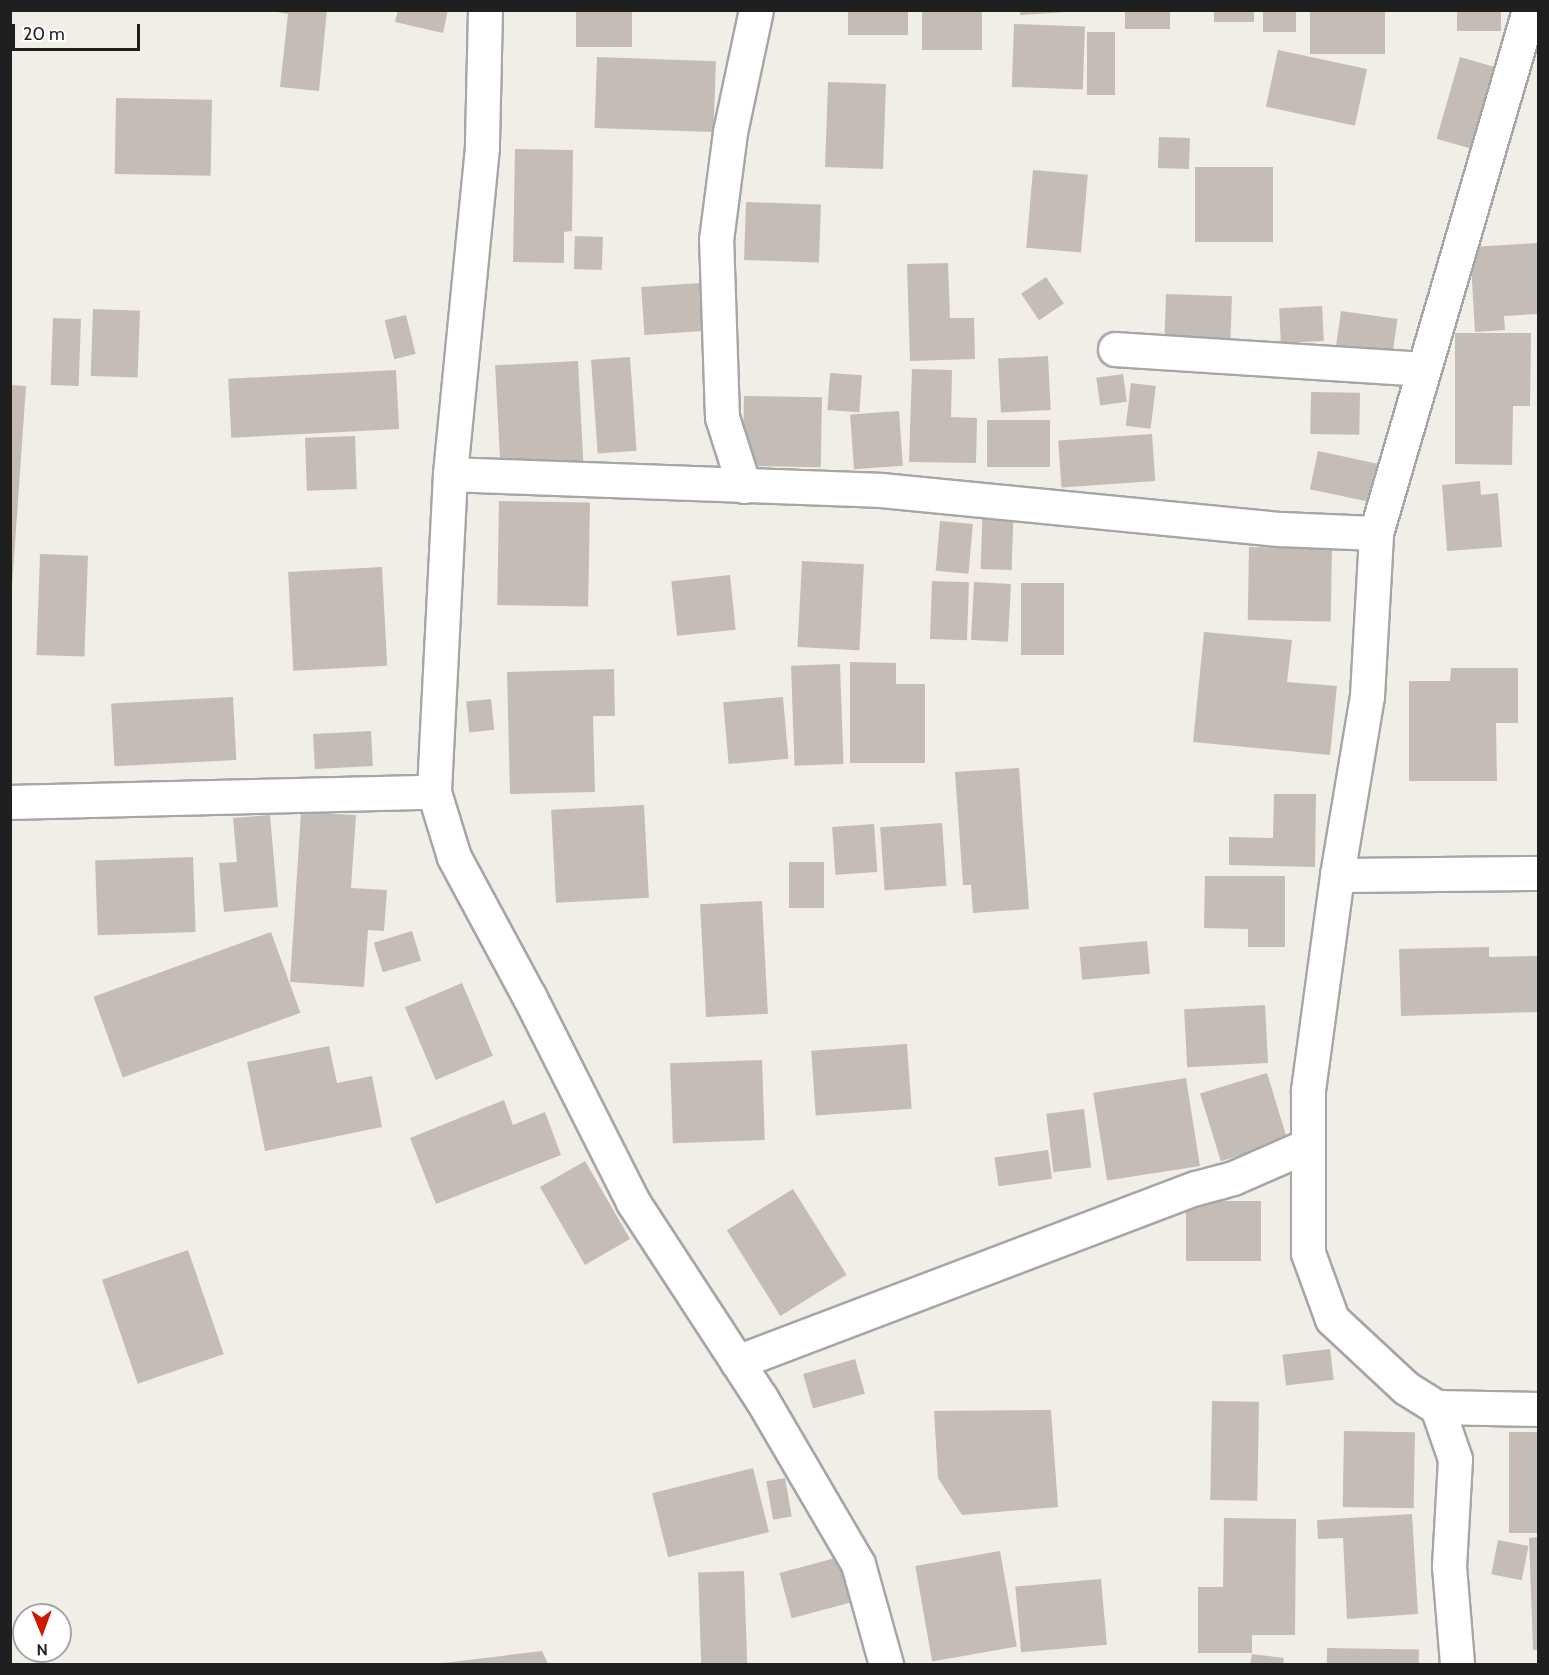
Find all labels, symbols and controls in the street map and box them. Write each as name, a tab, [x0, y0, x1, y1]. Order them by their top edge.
scale bar	[15, 12, 142, 50]
text: 20 m	[23, 23, 65, 45]
north arrow	[12, 1603, 72, 1663]
text: N	[36, 1640, 48, 1659]

